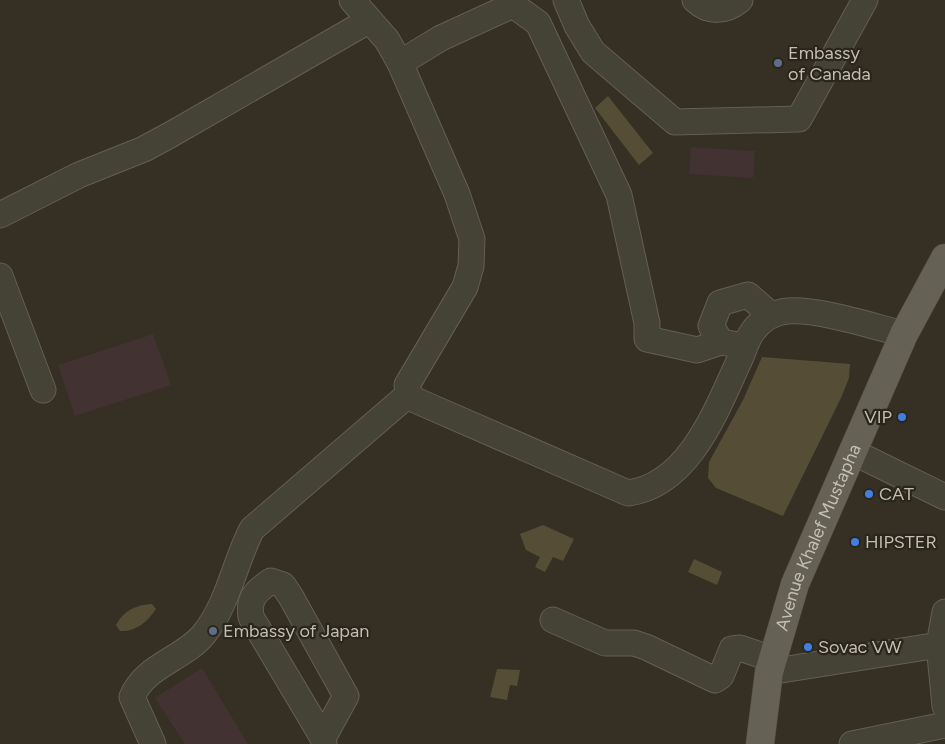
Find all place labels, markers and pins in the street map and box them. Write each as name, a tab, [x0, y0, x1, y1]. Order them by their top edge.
place label: Embassy of Canada	[788, 42, 871, 85]
marker: Embassy of Canada	[772, 57, 784, 69]
place label: VIP	[864, 406, 892, 428]
marker: VIP	[896, 411, 908, 423]
place label: CAT	[879, 483, 914, 505]
marker: CAT	[863, 488, 875, 500]
place label: HIPSTER	[865, 531, 937, 553]
marker: HIPSTER	[849, 536, 861, 548]
place label: Embassy of Japan	[223, 620, 369, 642]
marker: Embassy of Japan	[207, 625, 219, 637]
place label: Sovac VW	[818, 636, 902, 658]
marker: Sovac VW	[802, 641, 814, 653]

